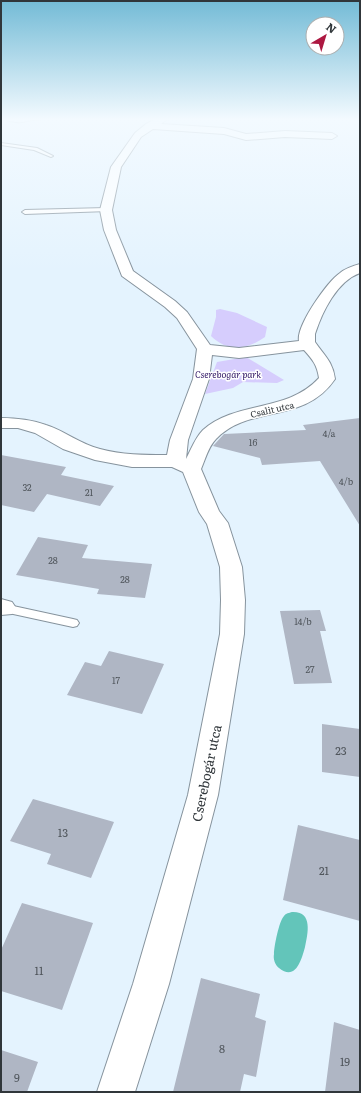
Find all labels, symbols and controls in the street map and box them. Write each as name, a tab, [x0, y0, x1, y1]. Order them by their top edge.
north arrow	[305, 16, 345, 56]
text: N	[323, 18, 340, 36]
park label: Cserebogár park	[195, 367, 261, 381]
street label: Csalit utca	[249, 397, 295, 421]
house number: 4/a	[323, 426, 336, 440]
house number: 16	[249, 435, 257, 449]
house number: 4/b	[339, 474, 354, 488]
house number: 32	[22, 480, 32, 494]
house number: 21	[85, 485, 93, 499]
house number: 28	[48, 553, 58, 567]
house number: 28	[120, 572, 130, 586]
house number: 14/b	[294, 614, 312, 628]
house number: 27	[305, 662, 315, 676]
house number: 17	[112, 673, 120, 687]
street label: Cserebogár utca	[186, 723, 226, 823]
house number: 23	[335, 742, 347, 758]
house number: 13	[58, 824, 68, 840]
house number: 21	[319, 862, 330, 878]
house number: 11	[35, 962, 44, 978]
house number: 8	[219, 1040, 225, 1056]
house number: 19	[340, 1053, 350, 1069]
house number: 9	[14, 1069, 20, 1085]

